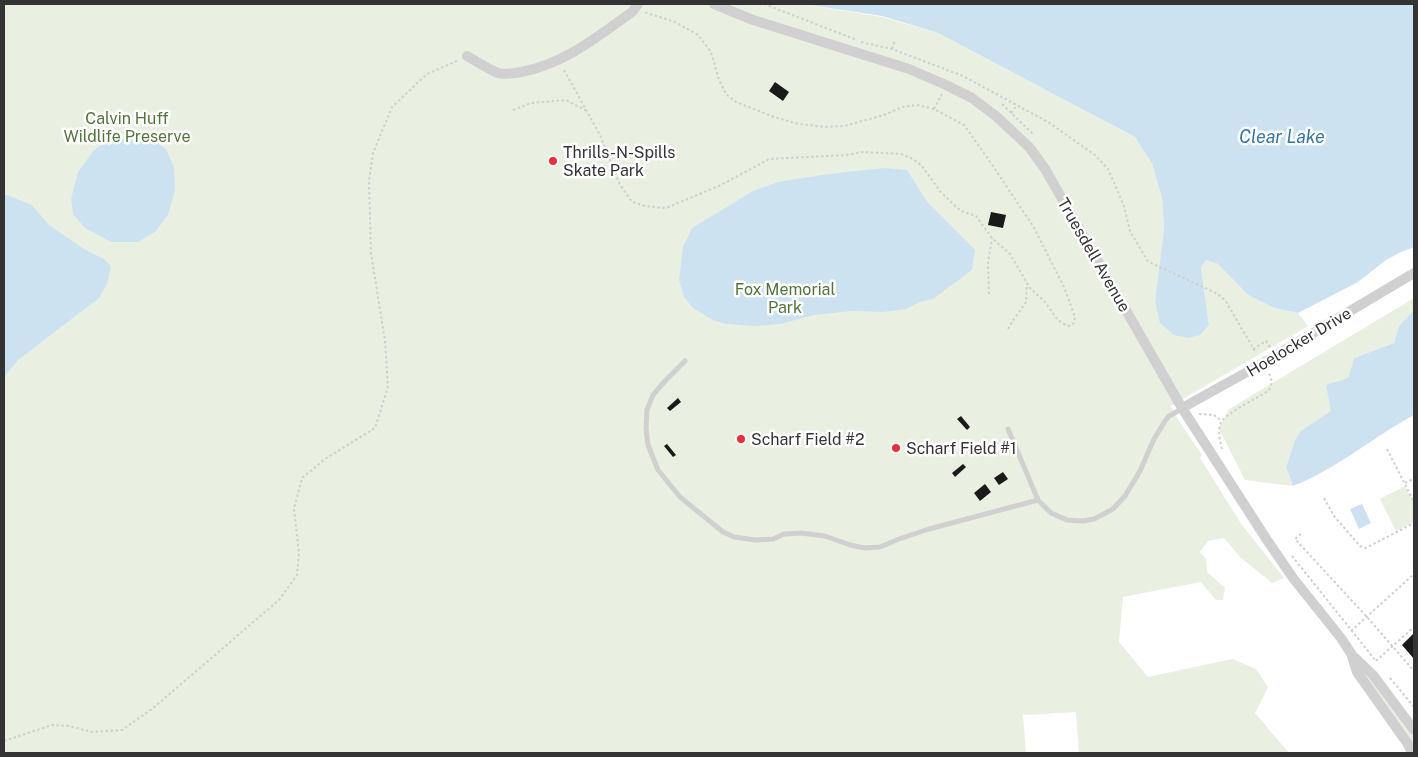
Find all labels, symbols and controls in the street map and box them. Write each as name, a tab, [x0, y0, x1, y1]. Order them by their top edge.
park label: Calvin Huff Wildlife Preserve	[63, 109, 191, 146]
water label: Clear Lake	[1239, 126, 1325, 147]
place label: Thrills-N-Spills Skate Park	[563, 143, 675, 180]
marker: Thrills-N-Spills Skate Park	[547, 155, 559, 167]
street label: Truesdell Avenue	[1054, 195, 1134, 315]
park label: Fox Memorial Park	[735, 280, 835, 317]
street label: Hoelocker Drive	[1243, 303, 1355, 381]
place label: Scharf Field #2	[751, 430, 865, 449]
marker: Scharf Field #2	[735, 433, 747, 445]
place label: Scharf Field #1	[906, 439, 1017, 458]
marker: Scharf Field #1	[890, 442, 902, 454]

